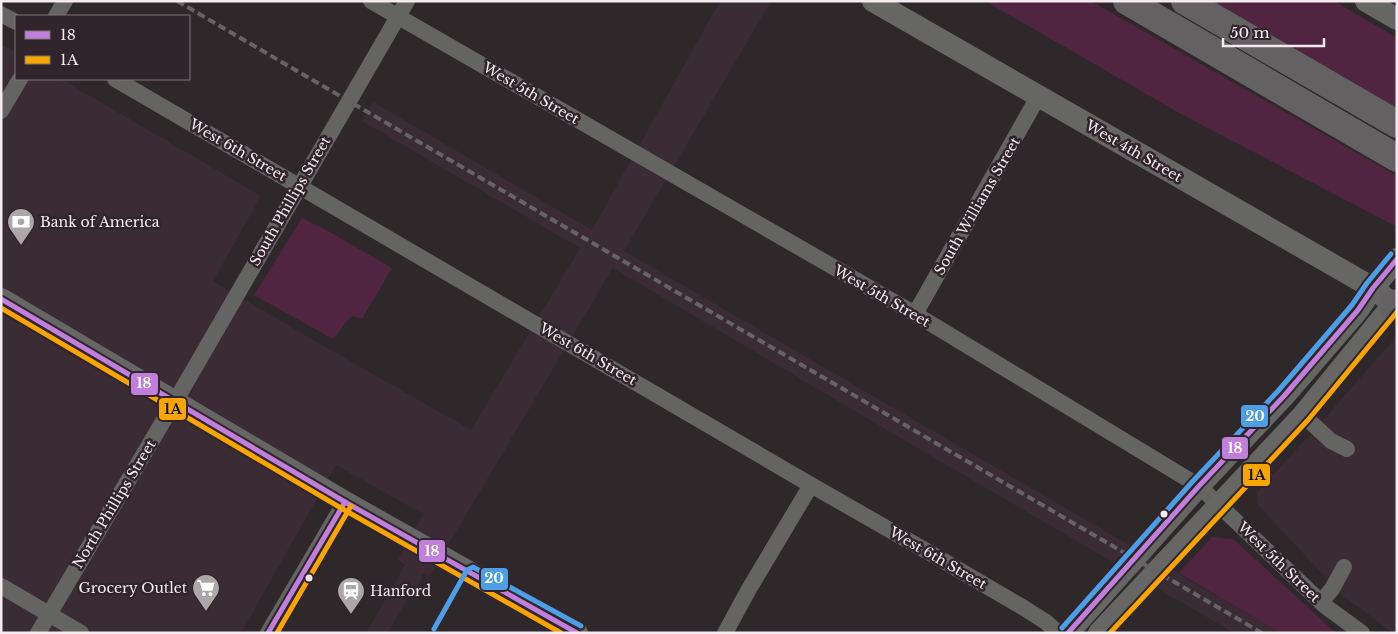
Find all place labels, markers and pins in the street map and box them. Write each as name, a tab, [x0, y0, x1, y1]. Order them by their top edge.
bank icon: Bank of America	[6, 207, 36, 246]
place label: Bank of America	[40, 213, 160, 231]
unlabelled marker	[1159, 509, 1169, 519]
supermarket icon: Grocery Outlet	[191, 573, 221, 612]
unlabelled marker	[304, 573, 314, 583]
station icon: Hanford	[336, 576, 366, 615]
place label: Grocery Outlet	[79, 579, 188, 597]
place label: Hanford	[370, 582, 432, 600]

